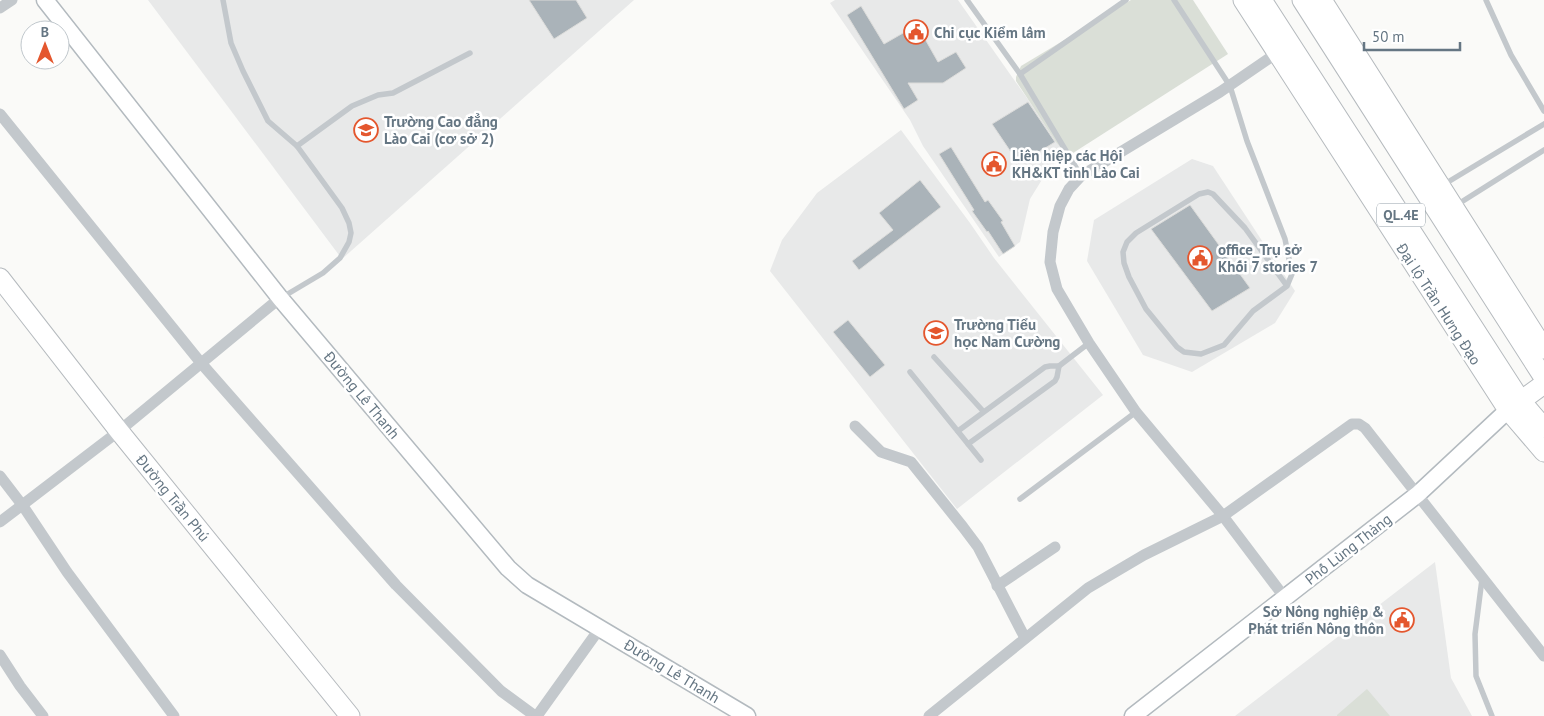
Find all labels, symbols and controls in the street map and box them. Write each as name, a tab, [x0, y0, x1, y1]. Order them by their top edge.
public building icon: Chi cục Kiểm lâm	[903, 19, 929, 45]
north arrow	[20, 20, 70, 70]
scale bar	[1364, 20, 1460, 52]
text: B	[41, 23, 49, 41]
place label: Chi cục Kiểm lâm	[934, 23, 1045, 42]
text: 50 m	[1372, 27, 1405, 46]
place label: Trường Cao đẳng Lào Cai (cơ sở 2)	[384, 112, 498, 148]
school or university icon: Trường Cao đẳng Lào Cai (cơ sở 2)	[353, 117, 379, 143]
place label: Liên hiệp các Hội KH&KT tỉnh Lào Cai	[1012, 146, 1140, 182]
public building icon: Liên hiệp các Hội KH&KT tỉnh Lào Cai	[981, 151, 1007, 177]
road number: QL.4E	[1377, 204, 1425, 226]
street label: Đại lộ Trần Hưng Đạo	[1392, 239, 1486, 369]
place label: office_Trụ sở Khối 7 stories 7	[1218, 240, 1318, 276]
public building icon: office_Trụ sở Khối 7 stories 7	[1187, 245, 1213, 271]
place label: Trường Tiểu học Nam Cường	[954, 315, 1060, 351]
school or university icon: Trường Tiểu học Nam Cường	[923, 320, 949, 346]
street label: Đường Lê Thanh	[319, 347, 404, 443]
street label: Đường Trần Phú	[131, 450, 214, 545]
street label: Phố Lùng Thàng	[1301, 509, 1395, 589]
place label: Sở Nông nghiệp & Phát triển Nông thôn	[1248, 602, 1384, 638]
public building icon: Sở Nông nghiệp & Phát triển Nông thôn	[1389, 607, 1415, 633]
street label: Đường Lê Thanh	[620, 634, 723, 707]

